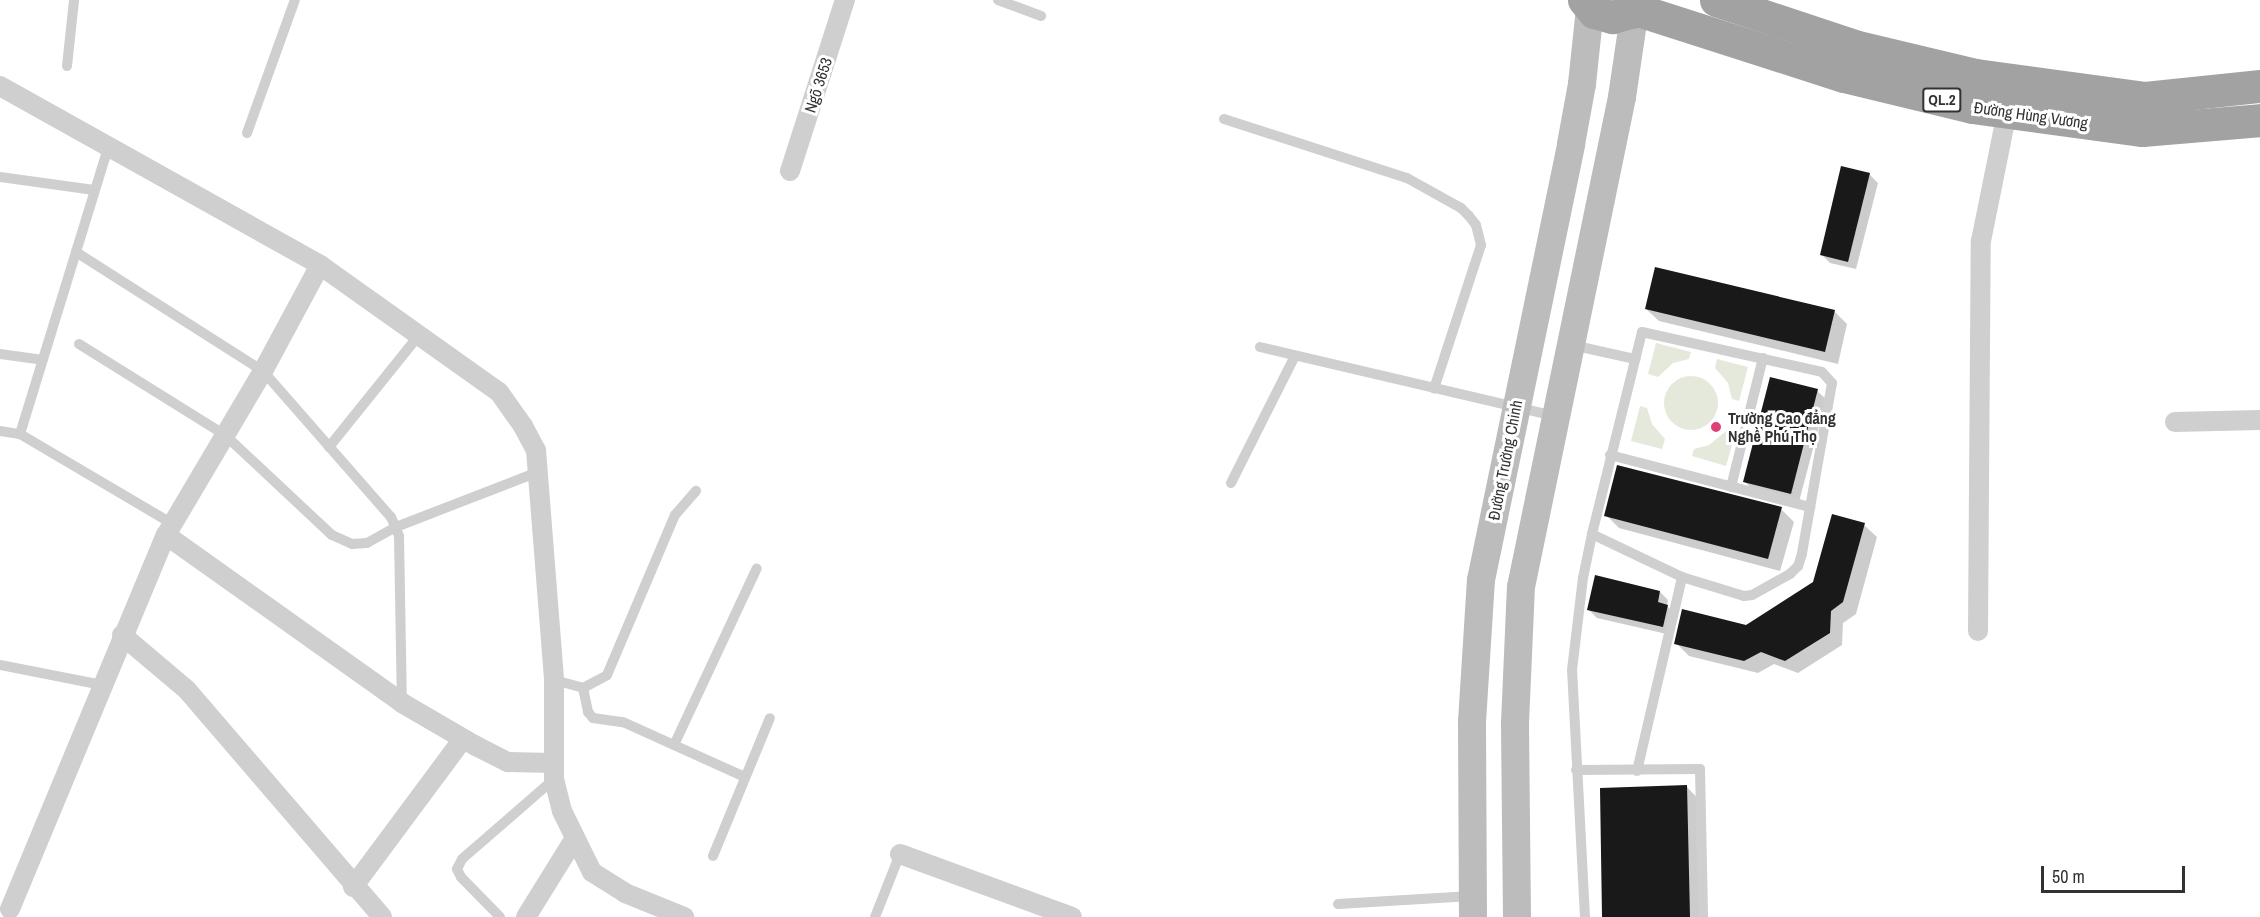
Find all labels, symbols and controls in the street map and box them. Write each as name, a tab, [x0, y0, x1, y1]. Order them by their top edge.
street label: Ngõ 3653	[800, 55, 836, 115]
road number: QL.2	[1921, 88, 1963, 112]
street label: Đường Hùng Vương	[1973, 98, 2089, 132]
street label: Đường Trường Chinh	[1484, 398, 1526, 522]
place label: Trường Cao đẳng Nghề Phú Thọ	[1728, 408, 1836, 446]
marker: Trường Cao đẳng Nghề Phú Thọ	[1709, 420, 1723, 434]
scale bar	[2044, 854, 2188, 892]
text: 50 m	[2052, 864, 2085, 889]

